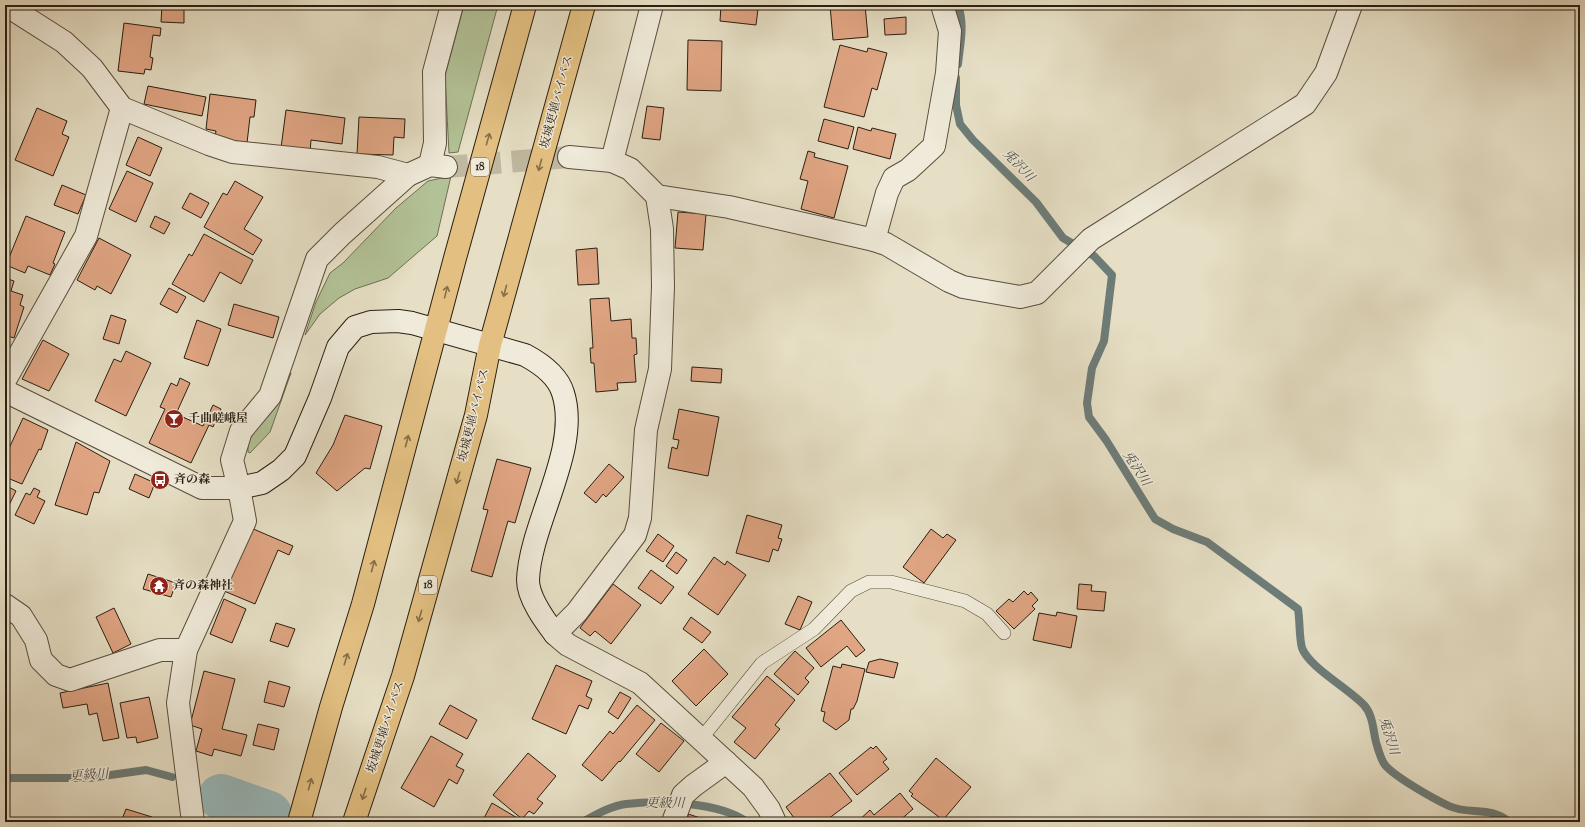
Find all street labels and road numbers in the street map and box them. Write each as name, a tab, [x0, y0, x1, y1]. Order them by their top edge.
street label: 坂城更埴バイパス	[536, 53, 578, 151]
road number: 18	[471, 158, 489, 176]
street label: 坂城更埴バイパス	[454, 366, 494, 464]
road number: 18	[419, 576, 437, 594]
street label: 坂城更埴バイパス	[363, 679, 409, 775]

